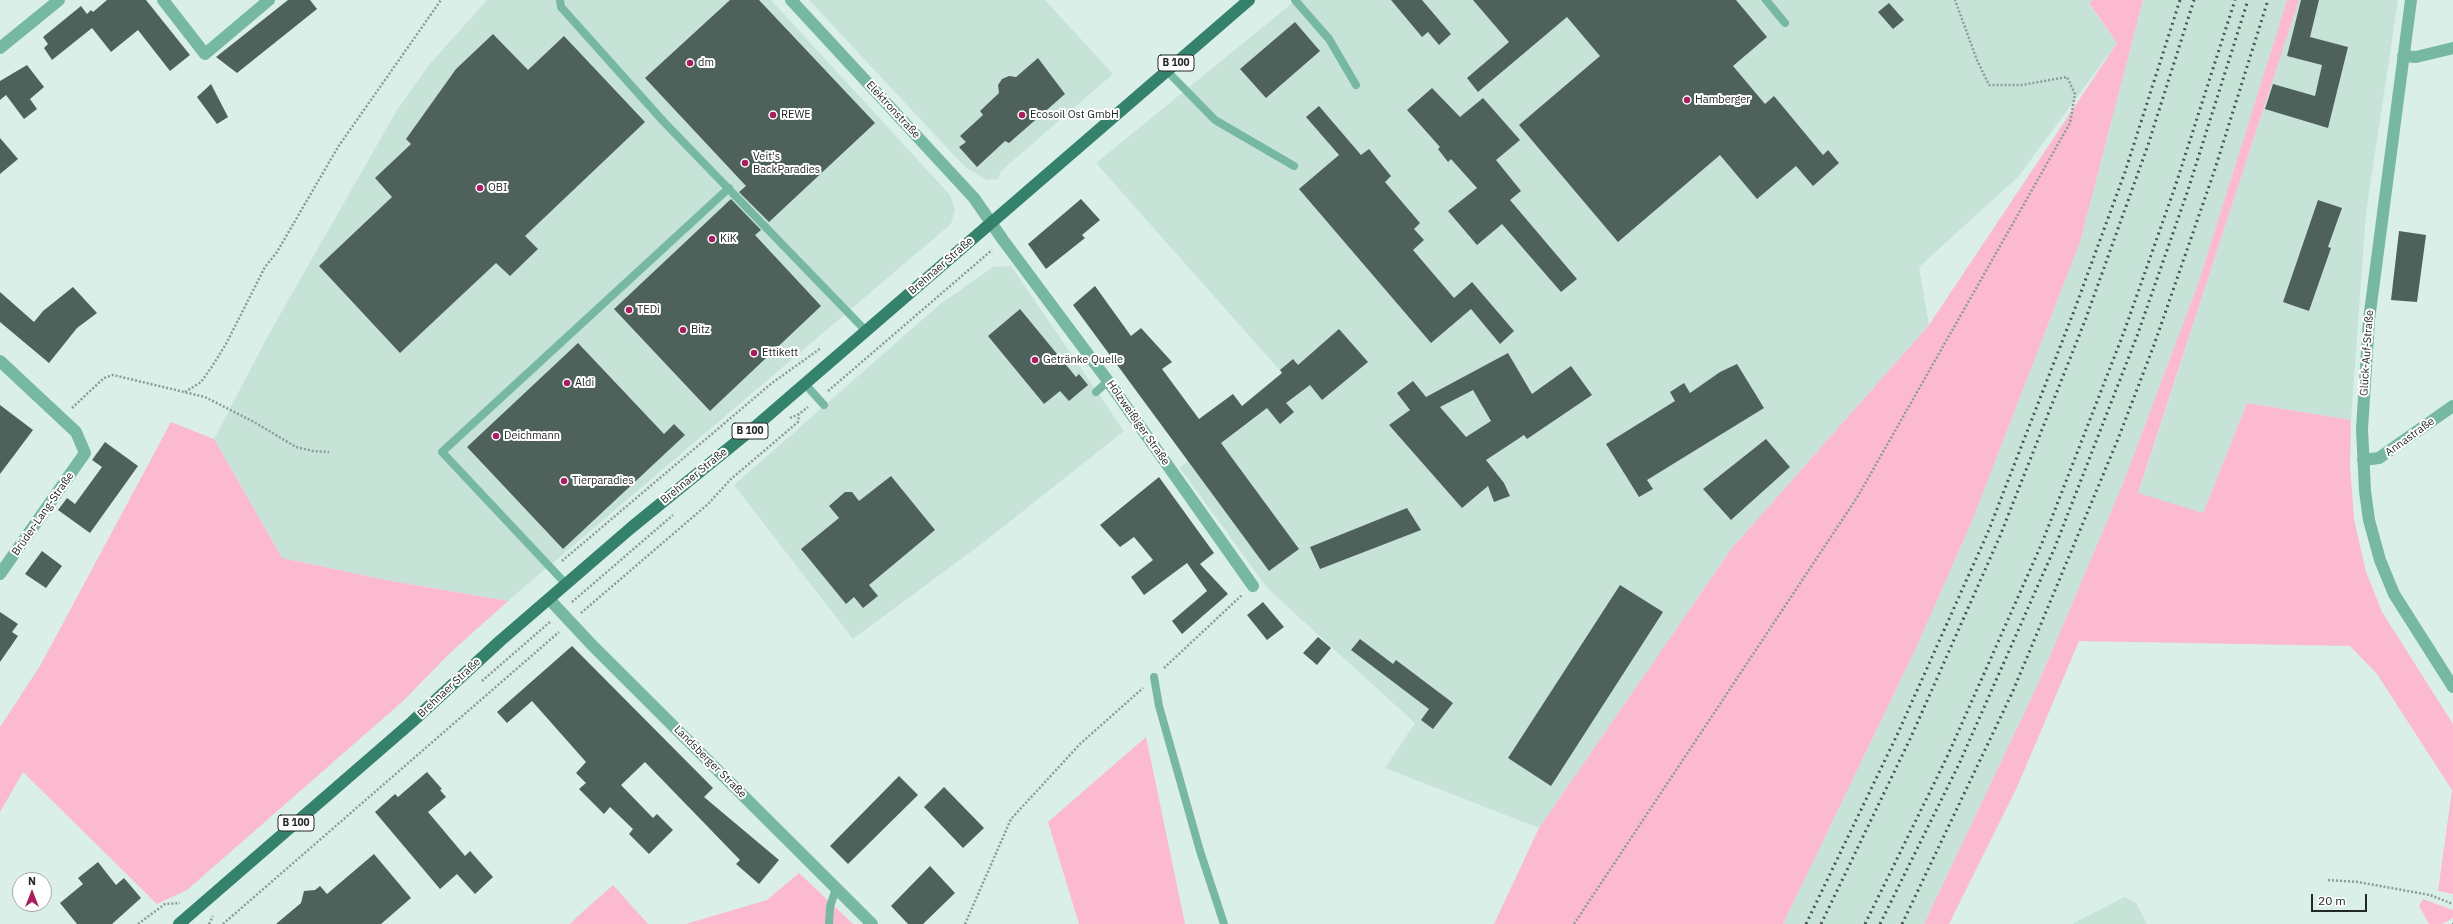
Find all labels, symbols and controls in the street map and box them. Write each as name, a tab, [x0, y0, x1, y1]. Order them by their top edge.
road number: B 100	[1158, 55, 1194, 71]
place label: dm	[698, 56, 714, 70]
marker: dm	[685, 58, 695, 68]
street label: Elektronstraße	[863, 79, 923, 141]
place label: Hamberger	[1695, 93, 1750, 107]
marker: Hamberger	[1682, 95, 1692, 105]
place label: REWE	[781, 108, 811, 122]
place label: Ecosoil Ost GmbH	[1030, 108, 1119, 122]
marker: REWE	[768, 110, 778, 120]
marker: Ecosoil Ost GmbH	[1017, 110, 1027, 120]
place label: Veit's BackParadies	[753, 150, 820, 176]
marker: Veit's BackParadies	[740, 158, 750, 168]
place label: OBI	[488, 181, 507, 195]
marker: OBI	[475, 183, 485, 193]
place label: KiK	[720, 232, 737, 246]
marker: KiK	[707, 234, 717, 244]
street label: Brehnaer Straße	[906, 234, 976, 298]
place label: TEDi	[637, 303, 660, 317]
marker: TEDi	[624, 305, 634, 315]
street label: Glück-Auf-Straße	[2357, 310, 2377, 396]
place label: Bitz	[691, 323, 710, 337]
marker: Bitz	[678, 325, 688, 335]
place label: Ettikett	[762, 346, 798, 360]
marker: Ettikett	[749, 348, 759, 358]
place label: Getränke Quelle	[1043, 353, 1123, 367]
marker: Getränke Quelle	[1030, 355, 1040, 365]
place label: Aldi	[575, 376, 594, 390]
marker: Aldi	[562, 378, 572, 388]
street label: Holzweißiger Straße	[1104, 378, 1172, 468]
street label: Annastraße	[2383, 415, 2437, 459]
road number: B 100	[732, 423, 768, 439]
place label: Deichmann	[504, 429, 560, 443]
marker: Deichmann	[491, 431, 501, 441]
street label: Brehnaer Straße	[658, 445, 730, 507]
street label: Brüder-Lang-Straße	[9, 470, 77, 558]
place label: Tierparadies	[572, 474, 634, 488]
marker: Tierparadies	[559, 476, 569, 486]
street label: Brehnaer Straße	[415, 655, 483, 721]
street label: Landsberger Straße	[671, 723, 749, 801]
road number: B 100	[278, 815, 314, 831]
north arrow	[12, 872, 52, 912]
text: N	[28, 874, 36, 888]
scale bar	[2313, 886, 2369, 912]
text: 20 m	[2318, 893, 2346, 908]

